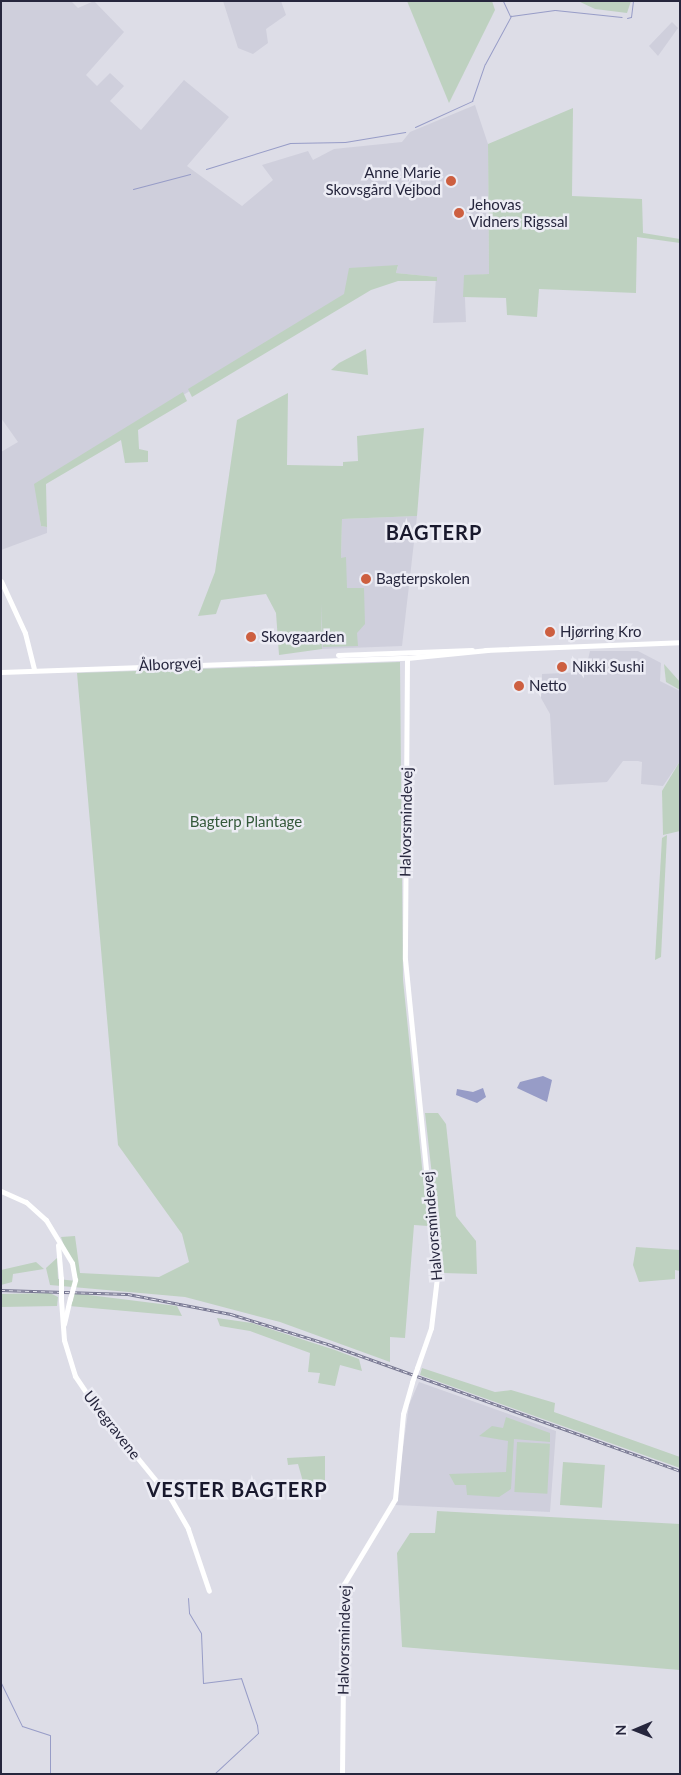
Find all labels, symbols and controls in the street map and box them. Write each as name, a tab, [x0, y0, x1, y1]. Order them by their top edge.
place label: Anne Marie Skovsgård Vejbod	[325, 163, 441, 198]
marker: Anne Marie Skovsgård Vejbod	[445, 175, 457, 187]
place label: Jehovas Vidners Rigssal	[469, 195, 568, 230]
marker: Jehovas Vidners Rigssal	[453, 207, 465, 219]
district label: BAGTERP	[385, 520, 483, 544]
place label: Bagterpskolen	[376, 570, 470, 588]
marker: Bagterpskolen	[360, 573, 372, 585]
place label: Hjørring Kro	[560, 623, 642, 641]
marker: Hjørring Kro	[544, 626, 556, 638]
place label: Skovgaarden	[261, 628, 345, 646]
marker: Skovgaarden	[245, 631, 257, 643]
street label: Ålborgvej	[138, 653, 202, 675]
place label: Nikki Sushi	[572, 658, 644, 676]
marker: Nikki Sushi	[556, 661, 568, 673]
place label: Netto	[529, 677, 567, 695]
marker: Netto	[513, 680, 525, 692]
street label: Halvorsmindevej	[396, 767, 416, 877]
park label: Bagterp Plantage	[190, 813, 302, 831]
street label: Halvorsmindevej	[418, 1171, 446, 1281]
street label: Ulvegravene	[80, 1387, 144, 1463]
district label: VESTER BAGTERP	[145, 1477, 329, 1501]
street label: Halvorsmindevej	[334, 1585, 354, 1695]
north arrow	[611, 1705, 661, 1755]
text: N	[612, 1725, 629, 1736]

